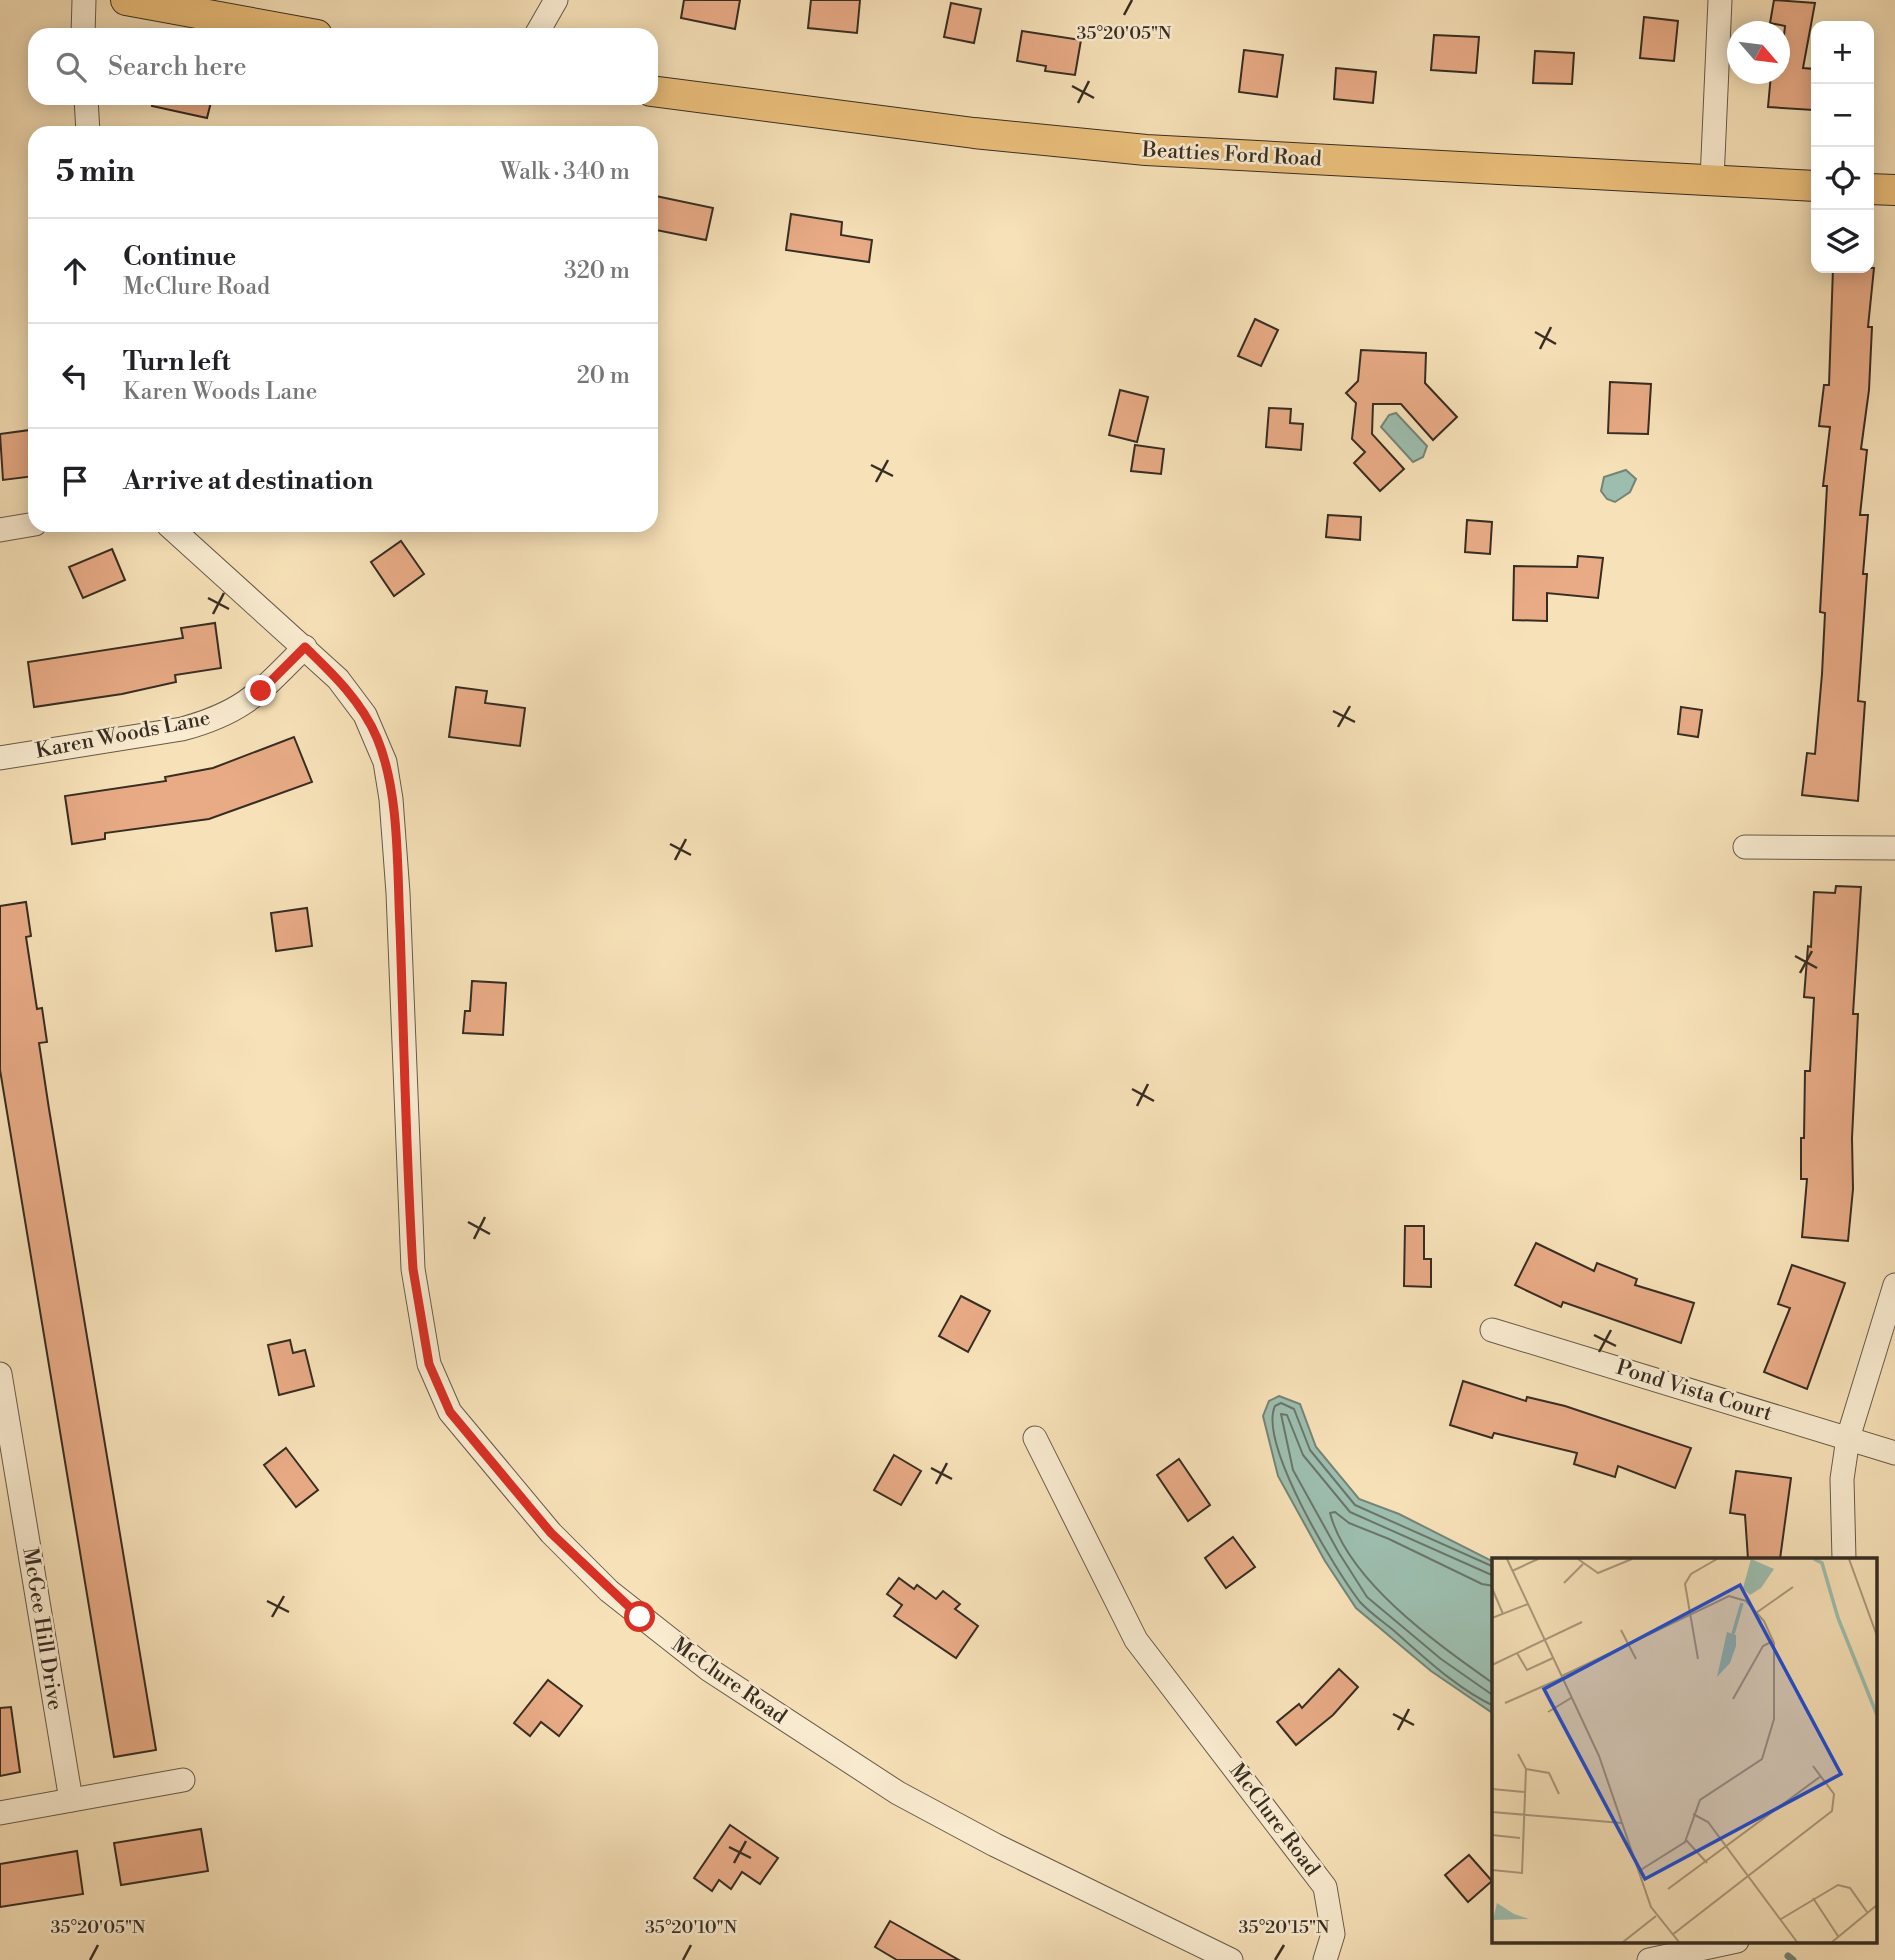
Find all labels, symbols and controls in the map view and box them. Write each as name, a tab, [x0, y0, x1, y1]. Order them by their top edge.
north arrow	[1727, 21, 1790, 84]
map controls	[1811, 21, 1874, 273]
button: +	[1811, 21, 1874, 84]
text: 35°20'05"N	[1077, 22, 1172, 45]
search box	[28, 28, 658, 105]
icon: search	[52, 48, 90, 86]
text: Search here	[108, 51, 247, 83]
button: −	[1811, 84, 1874, 147]
street label: Beatties Ford Road	[1140, 137, 1323, 173]
button: locate	[1811, 147, 1874, 210]
text: 5 min	[56, 153, 135, 191]
text: Walk · 340 m	[500, 158, 630, 186]
button: layers	[1811, 210, 1874, 273]
text: Continue	[123, 241, 236, 273]
icon: ahead	[56, 252, 94, 290]
text: 320 m	[564, 257, 630, 285]
text: McClure Road	[123, 273, 270, 301]
text: Turn left	[123, 346, 231, 378]
icon: left	[56, 357, 94, 395]
text: 20 m	[577, 362, 630, 390]
text: Karen Woods Lane	[123, 378, 317, 406]
icon: arrive	[56, 462, 94, 500]
text: Arrive at destination	[123, 465, 373, 497]
route end	[245, 675, 276, 706]
street label: Karen Woods Lane	[33, 705, 213, 765]
street label: Pond Vista Court	[1613, 1355, 1776, 1427]
street label: McGee Hill Drive	[16, 1546, 68, 1712]
inset map	[1492, 1558, 1878, 1942]
route start	[624, 1601, 655, 1632]
street label: McClure Road	[667, 1632, 792, 1730]
street label: McClure Road	[1223, 1759, 1325, 1882]
text: 35°20'05"N	[51, 1916, 146, 1939]
text: 35°20'10"N	[645, 1916, 738, 1939]
text: 35°20'15"N	[1239, 1916, 1330, 1939]

